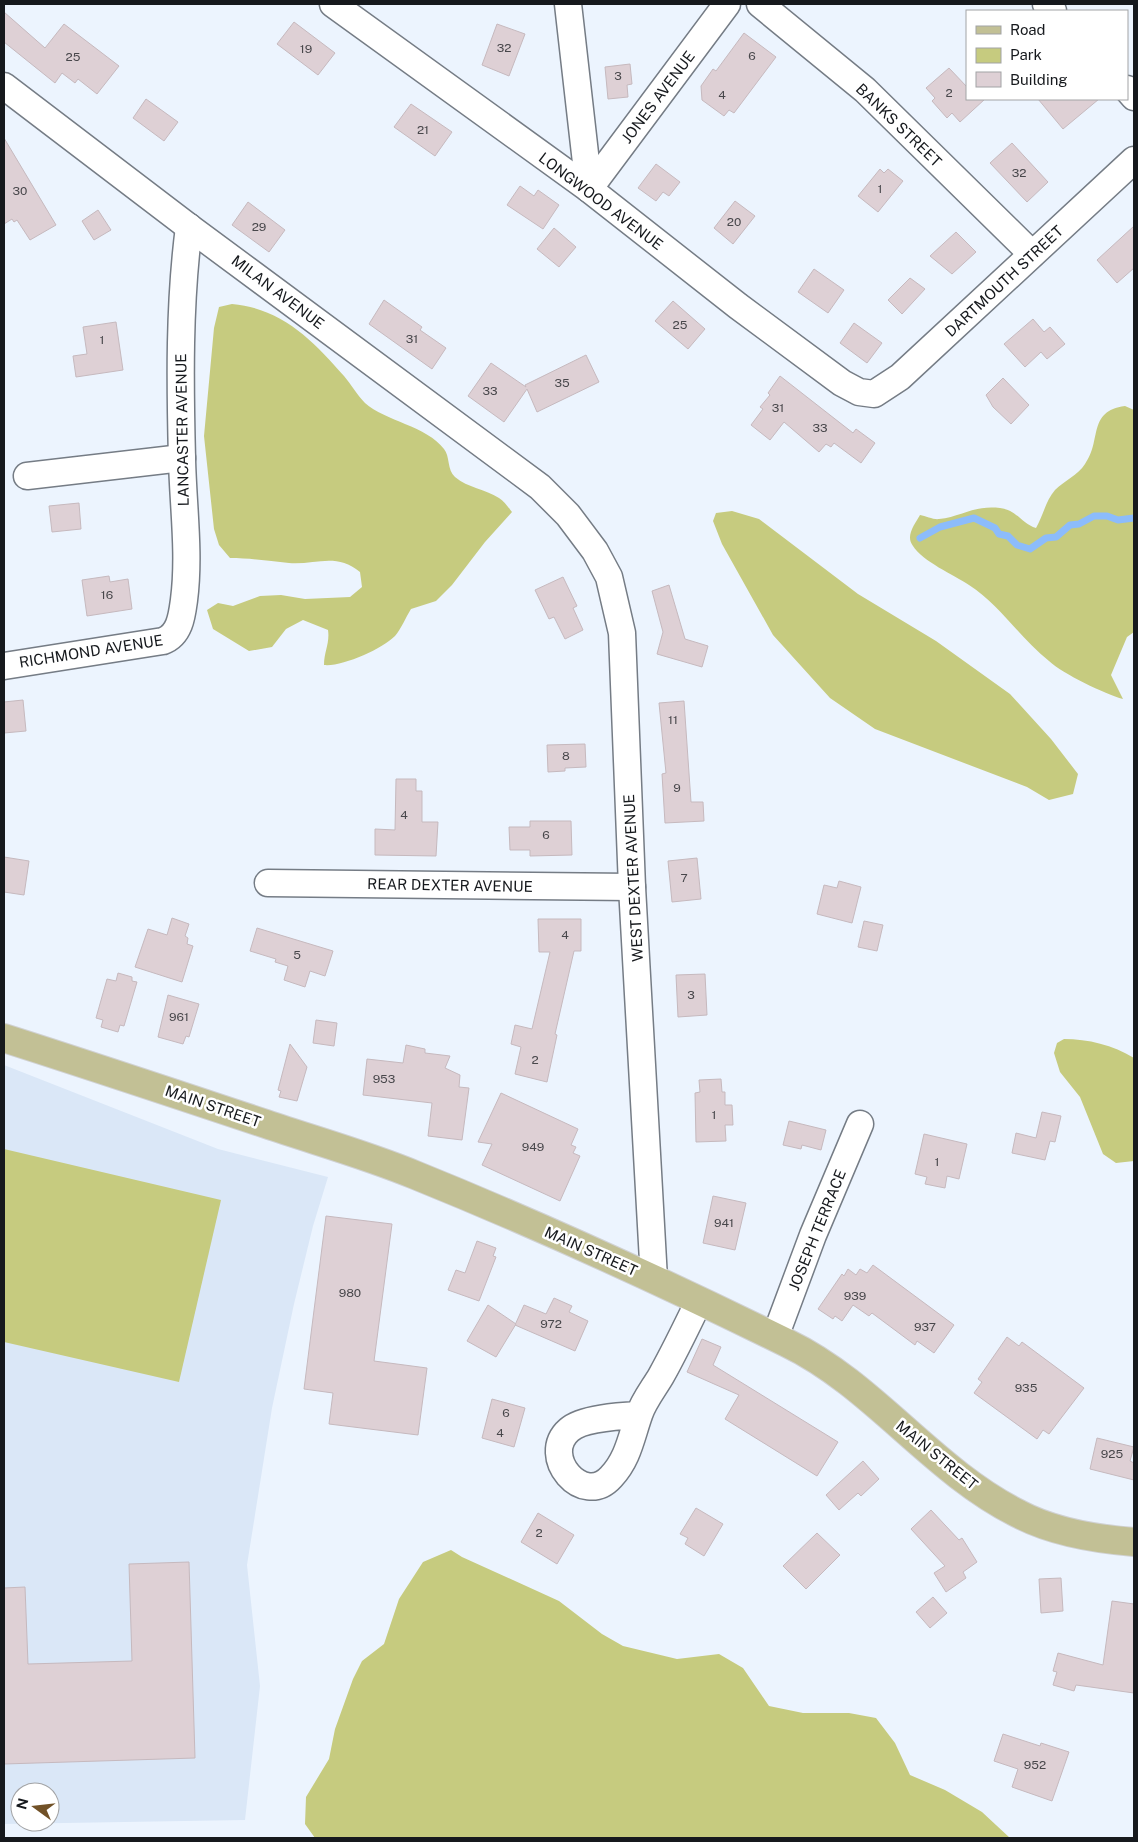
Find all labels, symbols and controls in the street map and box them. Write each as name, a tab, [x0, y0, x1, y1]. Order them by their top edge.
legend	[966, 10, 1128, 100]
text: Road	[1010, 21, 1046, 38]
house number: 32	[497, 41, 511, 55]
house number: 19	[300, 42, 312, 56]
text: Park	[1010, 46, 1042, 63]
street label: JONES AVENUE	[618, 48, 698, 146]
house number: 6	[748, 49, 756, 63]
house number: 25	[66, 50, 81, 64]
house number: 3	[614, 69, 622, 83]
text: Building	[1010, 71, 1068, 88]
street label: BANKS STREET	[853, 80, 945, 170]
house number: 2	[945, 86, 953, 100]
house number: 4	[718, 88, 726, 102]
house number: 21	[417, 123, 429, 137]
street label: LONGWOOD AVENUE	[536, 149, 666, 253]
house number: 32	[1012, 166, 1026, 180]
house number: 1	[878, 182, 882, 196]
house number: 30	[13, 184, 27, 198]
house number: 20	[727, 215, 741, 229]
house number: 29	[252, 220, 266, 234]
street label: DARTMOUTH STREET	[942, 222, 1066, 340]
street label: MILAN AVENUE	[228, 252, 328, 332]
house number: 25	[673, 318, 688, 332]
house number: 31	[406, 332, 418, 346]
house number: 1	[100, 333, 104, 347]
street label: LANCASTER AVENUE	[172, 353, 192, 507]
house number: 35	[554, 376, 570, 390]
house number: 33	[482, 384, 498, 398]
house number: 31	[772, 401, 784, 415]
house number: 33	[812, 421, 828, 435]
house number: 16	[101, 588, 113, 602]
street label: RICHMOND AVENUE	[18, 631, 164, 671]
house number: 11	[668, 713, 678, 727]
house number: 8	[562, 749, 570, 763]
house number: 9	[673, 781, 681, 795]
street label: WEST DEXTER AVENUE	[620, 794, 646, 962]
house number: 4	[400, 808, 408, 822]
house number: 6	[542, 828, 550, 842]
house number: 7	[680, 871, 688, 885]
street label: REAR DEXTER AVENUE	[367, 875, 533, 895]
house number: 4	[561, 928, 569, 942]
house number: 5	[293, 948, 301, 962]
house number: 3	[687, 988, 695, 1002]
house number: 961	[169, 1010, 189, 1024]
house number: 2	[531, 1053, 539, 1067]
house number: 953	[373, 1072, 395, 1086]
street label: MAIN STREET	[163, 1082, 263, 1130]
house number: 1	[712, 1108, 716, 1122]
house number: 949	[522, 1140, 544, 1154]
house number: 1	[935, 1155, 939, 1169]
street label: JOSEPH TERRACE	[785, 1167, 849, 1293]
house number: 941	[714, 1216, 734, 1230]
street label: MAIN STREET	[542, 1223, 640, 1279]
house number: 980	[339, 1286, 361, 1300]
house number: 939	[844, 1289, 866, 1303]
house number: 972	[540, 1317, 562, 1331]
house number: 937	[914, 1320, 936, 1334]
house number: 935	[1015, 1381, 1038, 1395]
house number: 6	[502, 1406, 510, 1420]
street label: MAIN STREET	[893, 1417, 981, 1493]
house number: 4	[496, 1426, 504, 1440]
house number: 925	[1101, 1447, 1123, 1461]
house number: 2	[535, 1526, 543, 1540]
house number: 952	[1024, 1758, 1046, 1772]
north arrow	[10, 1782, 60, 1832]
text: N	[13, 1796, 32, 1811]

